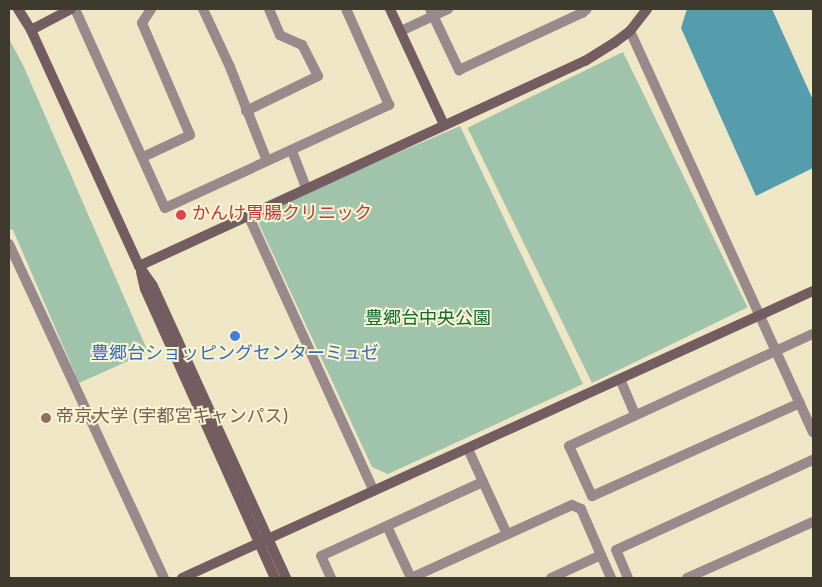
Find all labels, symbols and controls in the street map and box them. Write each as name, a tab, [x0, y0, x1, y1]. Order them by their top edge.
place label: かんけ胃腸クリニック	[192, 204, 372, 226]
marker: かんけ胃腸クリニック	[174, 208, 188, 222]
park label: 豊郷台中央公園	[365, 309, 491, 331]
marker: 豊郷台ショッピングセンターミュゼ	[229, 330, 241, 342]
place label: 豊郷台ショッピングセンターミュゼ	[91, 344, 379, 366]
place label: 帝京大学 (宇都宮キャンパス)	[56, 407, 289, 429]
marker: 帝京大学 (宇都宮キャンパス)	[40, 412, 52, 424]

